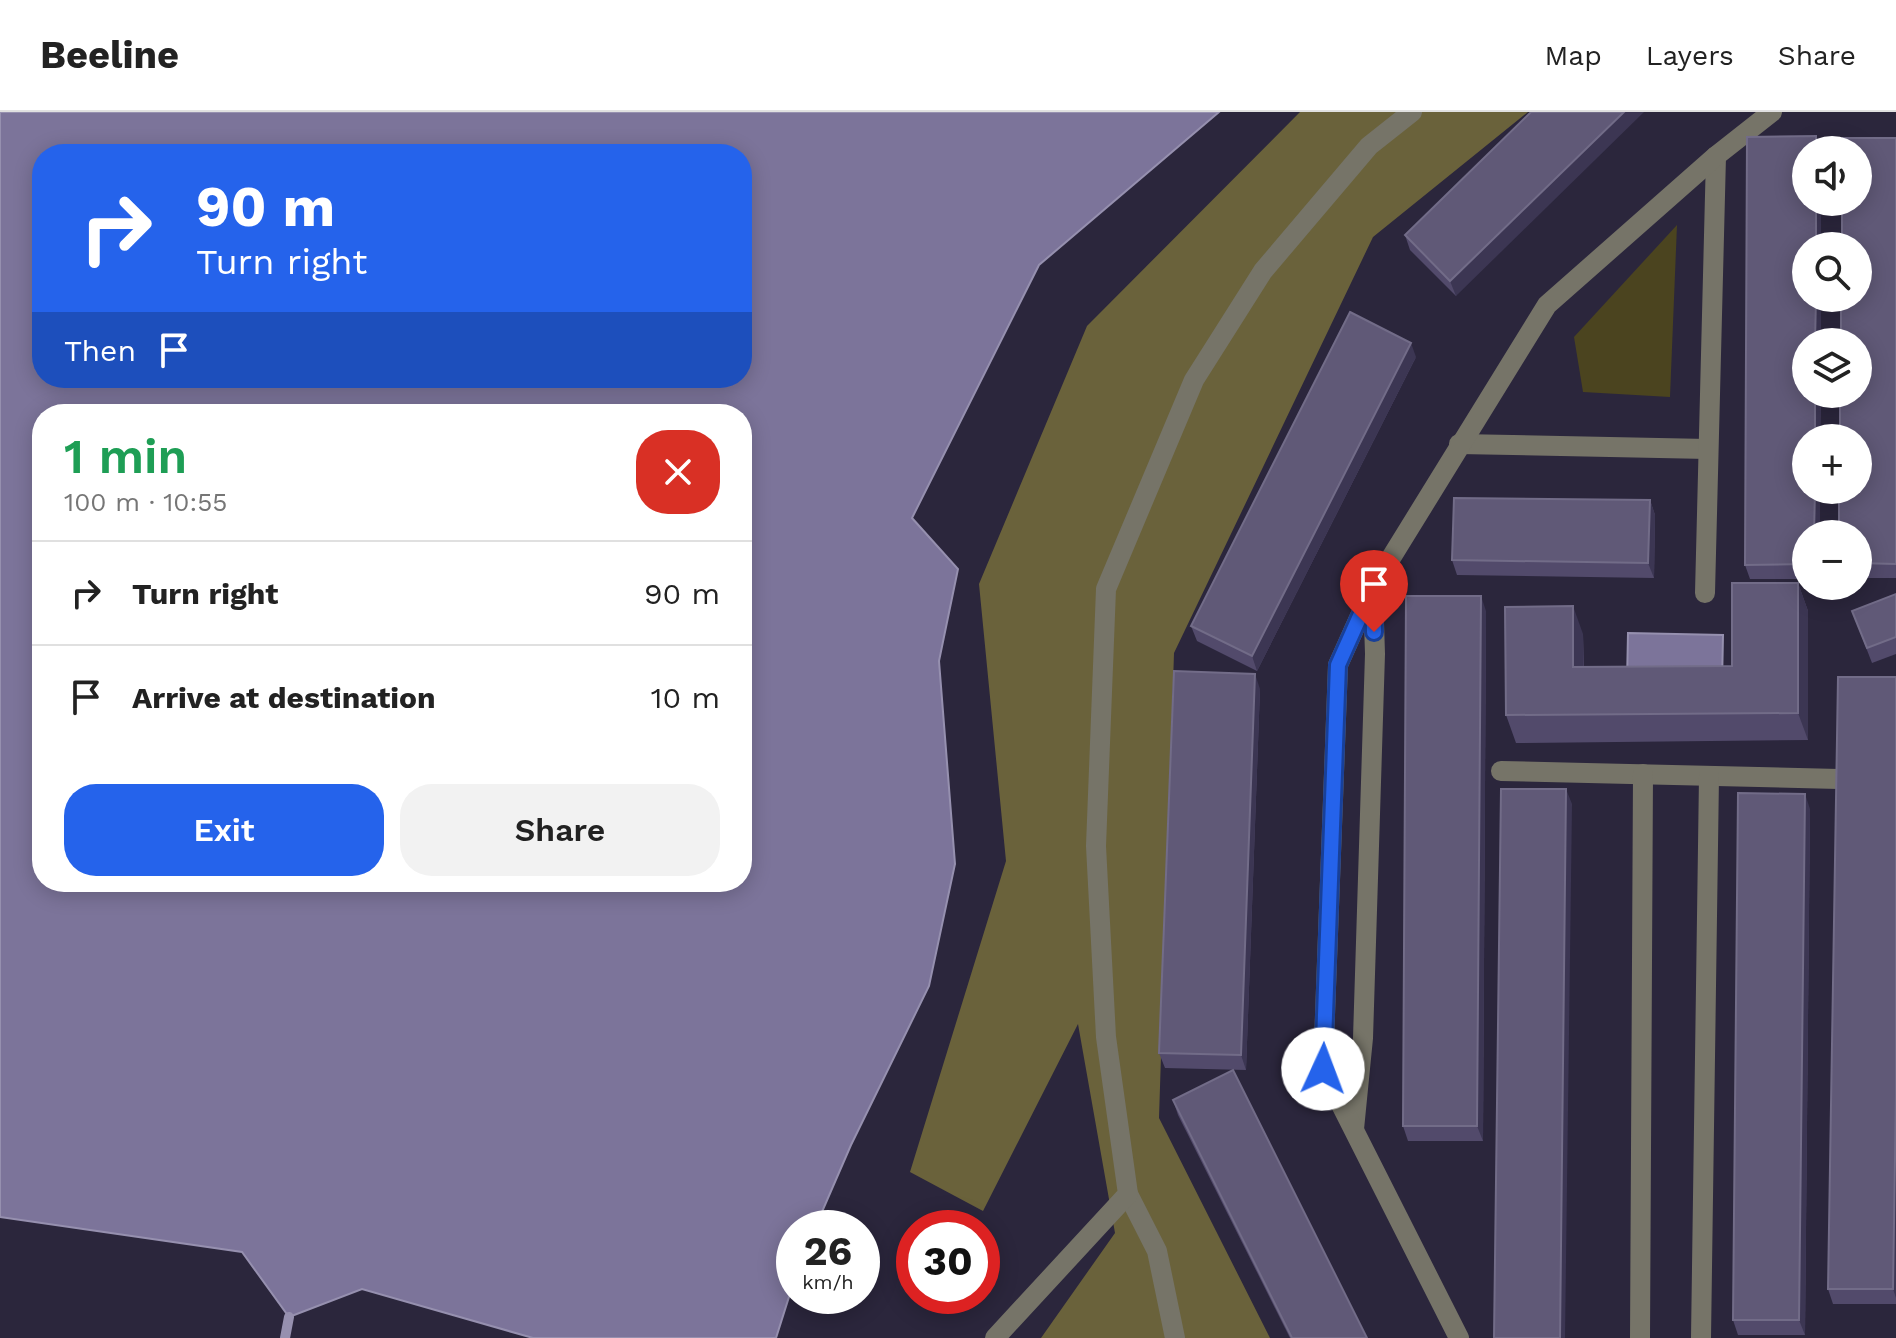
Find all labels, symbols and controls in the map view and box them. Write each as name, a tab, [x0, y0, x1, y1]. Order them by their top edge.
text: Beeline	[40, 33, 179, 77]
text: Map	[1545, 39, 1602, 72]
text: Layers	[1646, 39, 1734, 72]
text: Share	[1778, 39, 1856, 72]
map controls	[1792, 136, 1872, 600]
button: sound	[1792, 136, 1872, 216]
text: 90 m	[196, 174, 335, 240]
icon: right	[64, 176, 168, 280]
button: search	[1792, 232, 1872, 312]
text: Turn right	[196, 241, 367, 283]
icon: arrive	[152, 328, 196, 372]
button: layers	[1792, 328, 1872, 408]
text: Then	[64, 333, 136, 368]
button: +	[1792, 424, 1872, 504]
text: 1 min	[64, 428, 187, 485]
button: close	[636, 430, 720, 514]
text: 100 m · 10:55	[64, 487, 228, 517]
button: −	[1792, 520, 1872, 600]
pin	[1340, 550, 1408, 632]
icon: arrive	[1352, 562, 1396, 606]
icon: right	[64, 571, 108, 615]
text: Turn right	[132, 576, 278, 611]
text: 90 m	[644, 576, 720, 611]
icon: arrive	[64, 675, 108, 719]
text: Arrive at destination	[132, 680, 436, 715]
text: 10 m	[651, 680, 720, 715]
button: Exit	[64, 784, 384, 876]
button: Share	[400, 784, 720, 876]
position arrow	[1281, 1027, 1365, 1111]
speed limit sign: 30	[896, 1210, 1000, 1314]
text: 26	[804, 1228, 852, 1275]
text: km/h	[802, 1270, 854, 1294]

